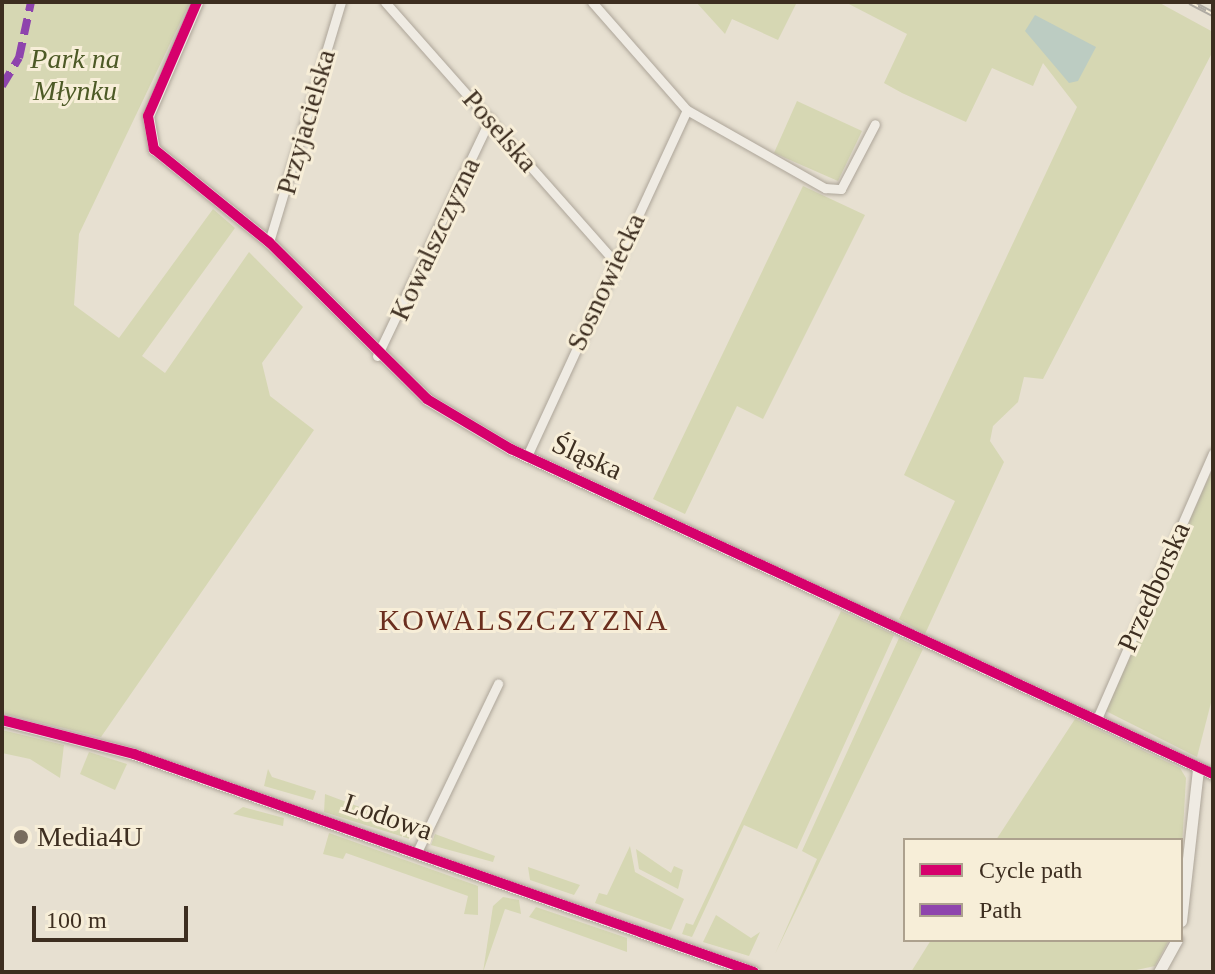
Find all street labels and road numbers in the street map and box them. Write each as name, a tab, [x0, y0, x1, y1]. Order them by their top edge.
street label: Przyjacielska	[269, 46, 343, 198]
street label: Poselska	[455, 83, 545, 179]
street label: Kowalszczyzna	[383, 152, 487, 326]
street label: Sosnowiecka	[560, 208, 652, 356]
street label: Śląska	[547, 427, 627, 487]
street label: Przedborska	[1111, 517, 1197, 657]
street label: Lodowa	[339, 786, 437, 848]

